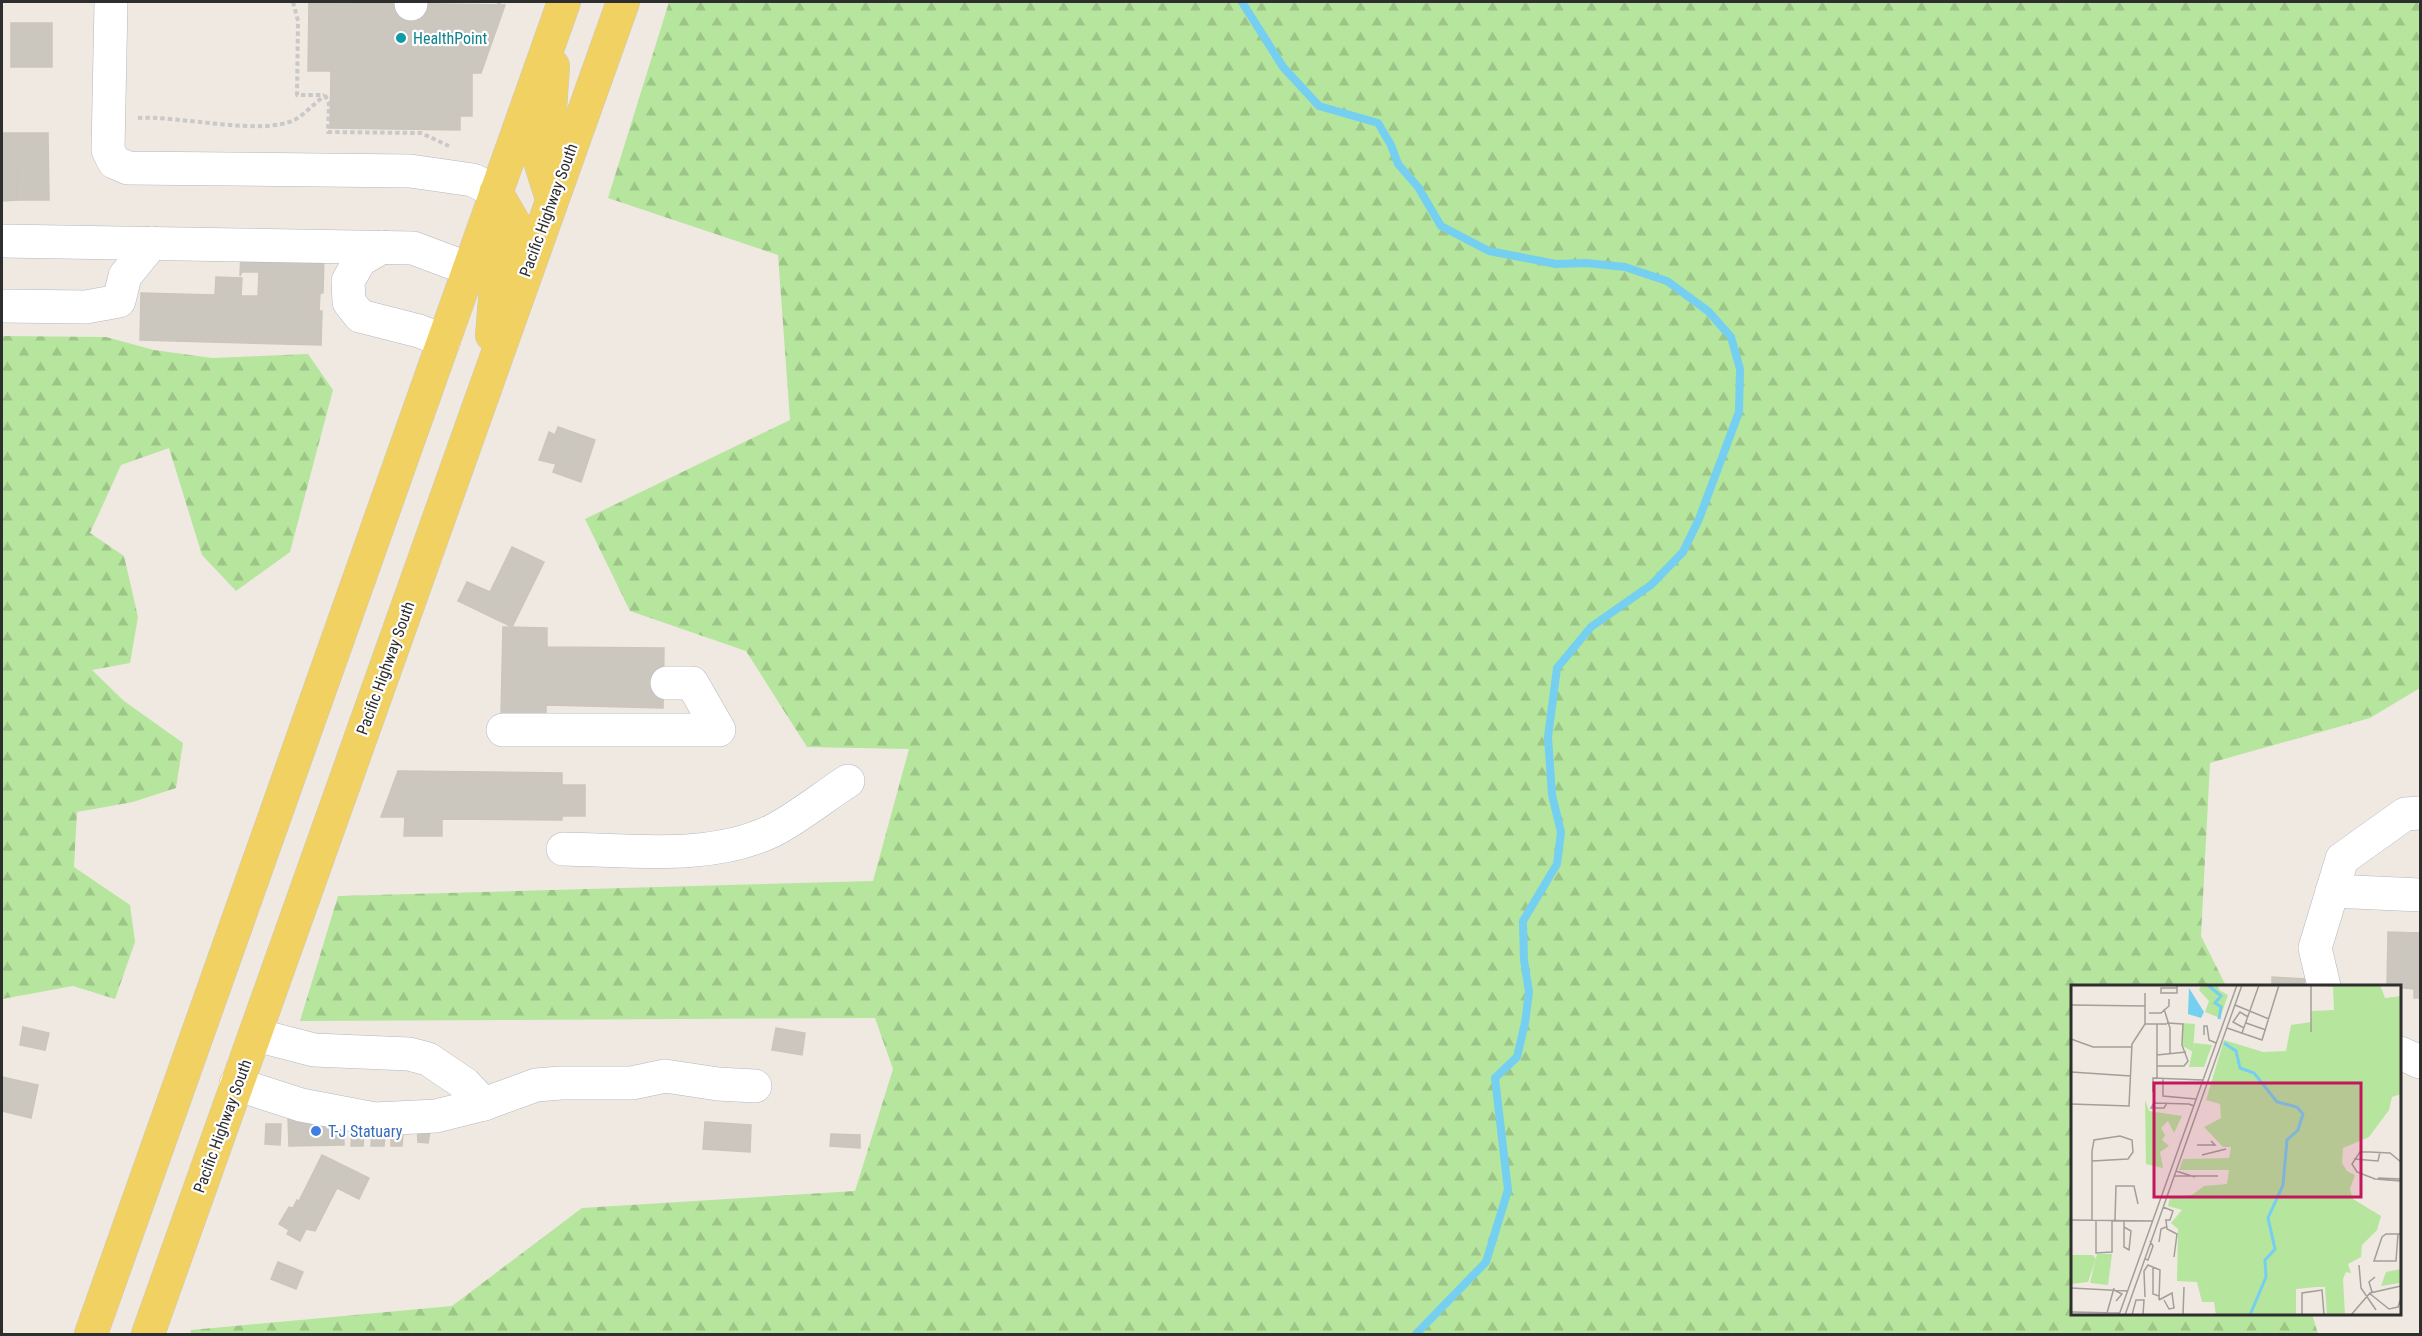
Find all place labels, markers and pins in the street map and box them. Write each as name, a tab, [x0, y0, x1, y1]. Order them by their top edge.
place label: HealthPoint	[413, 29, 487, 48]
marker: HealthPoint	[394, 31, 408, 45]
place label: T-J Statuary	[328, 1122, 403, 1141]
marker: T-J Statuary	[309, 1124, 323, 1138]

